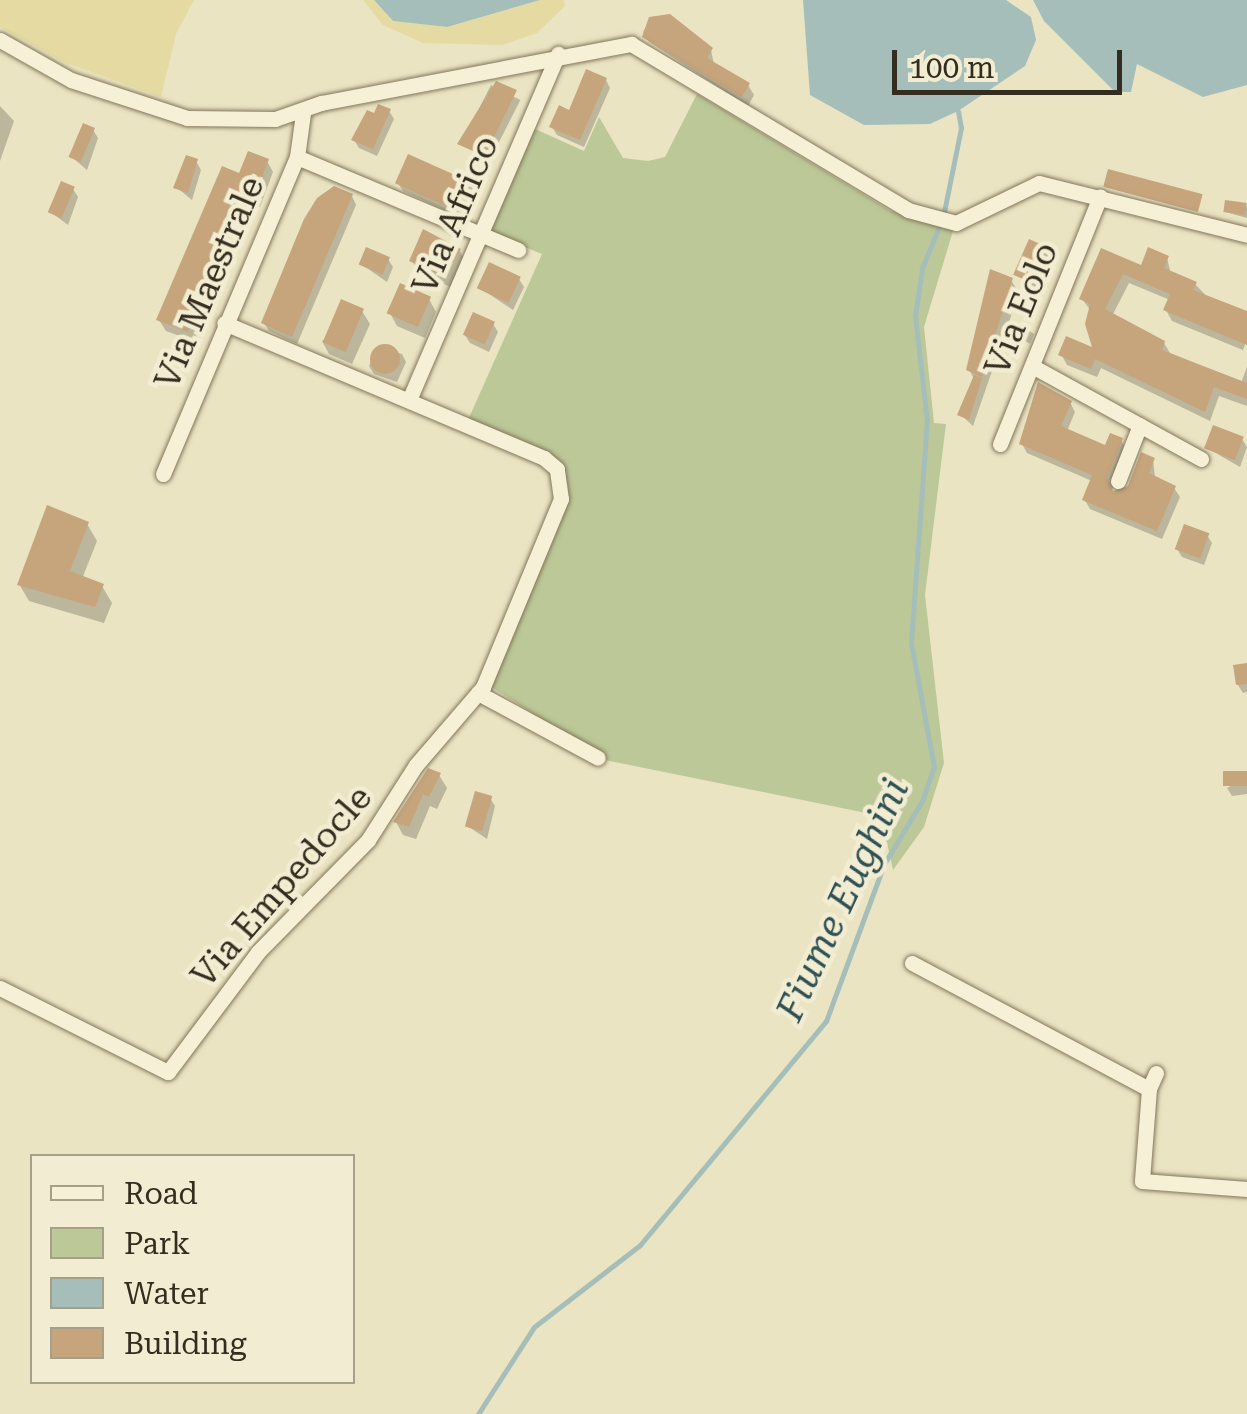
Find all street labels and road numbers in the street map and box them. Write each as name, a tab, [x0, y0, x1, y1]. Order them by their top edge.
street label: Via Africo	[404, 129, 508, 301]
street label: Via Maestrale	[146, 170, 274, 396]
street label: Via Eolo	[976, 236, 1068, 382]
street label: Via Empedocle	[183, 778, 381, 996]

